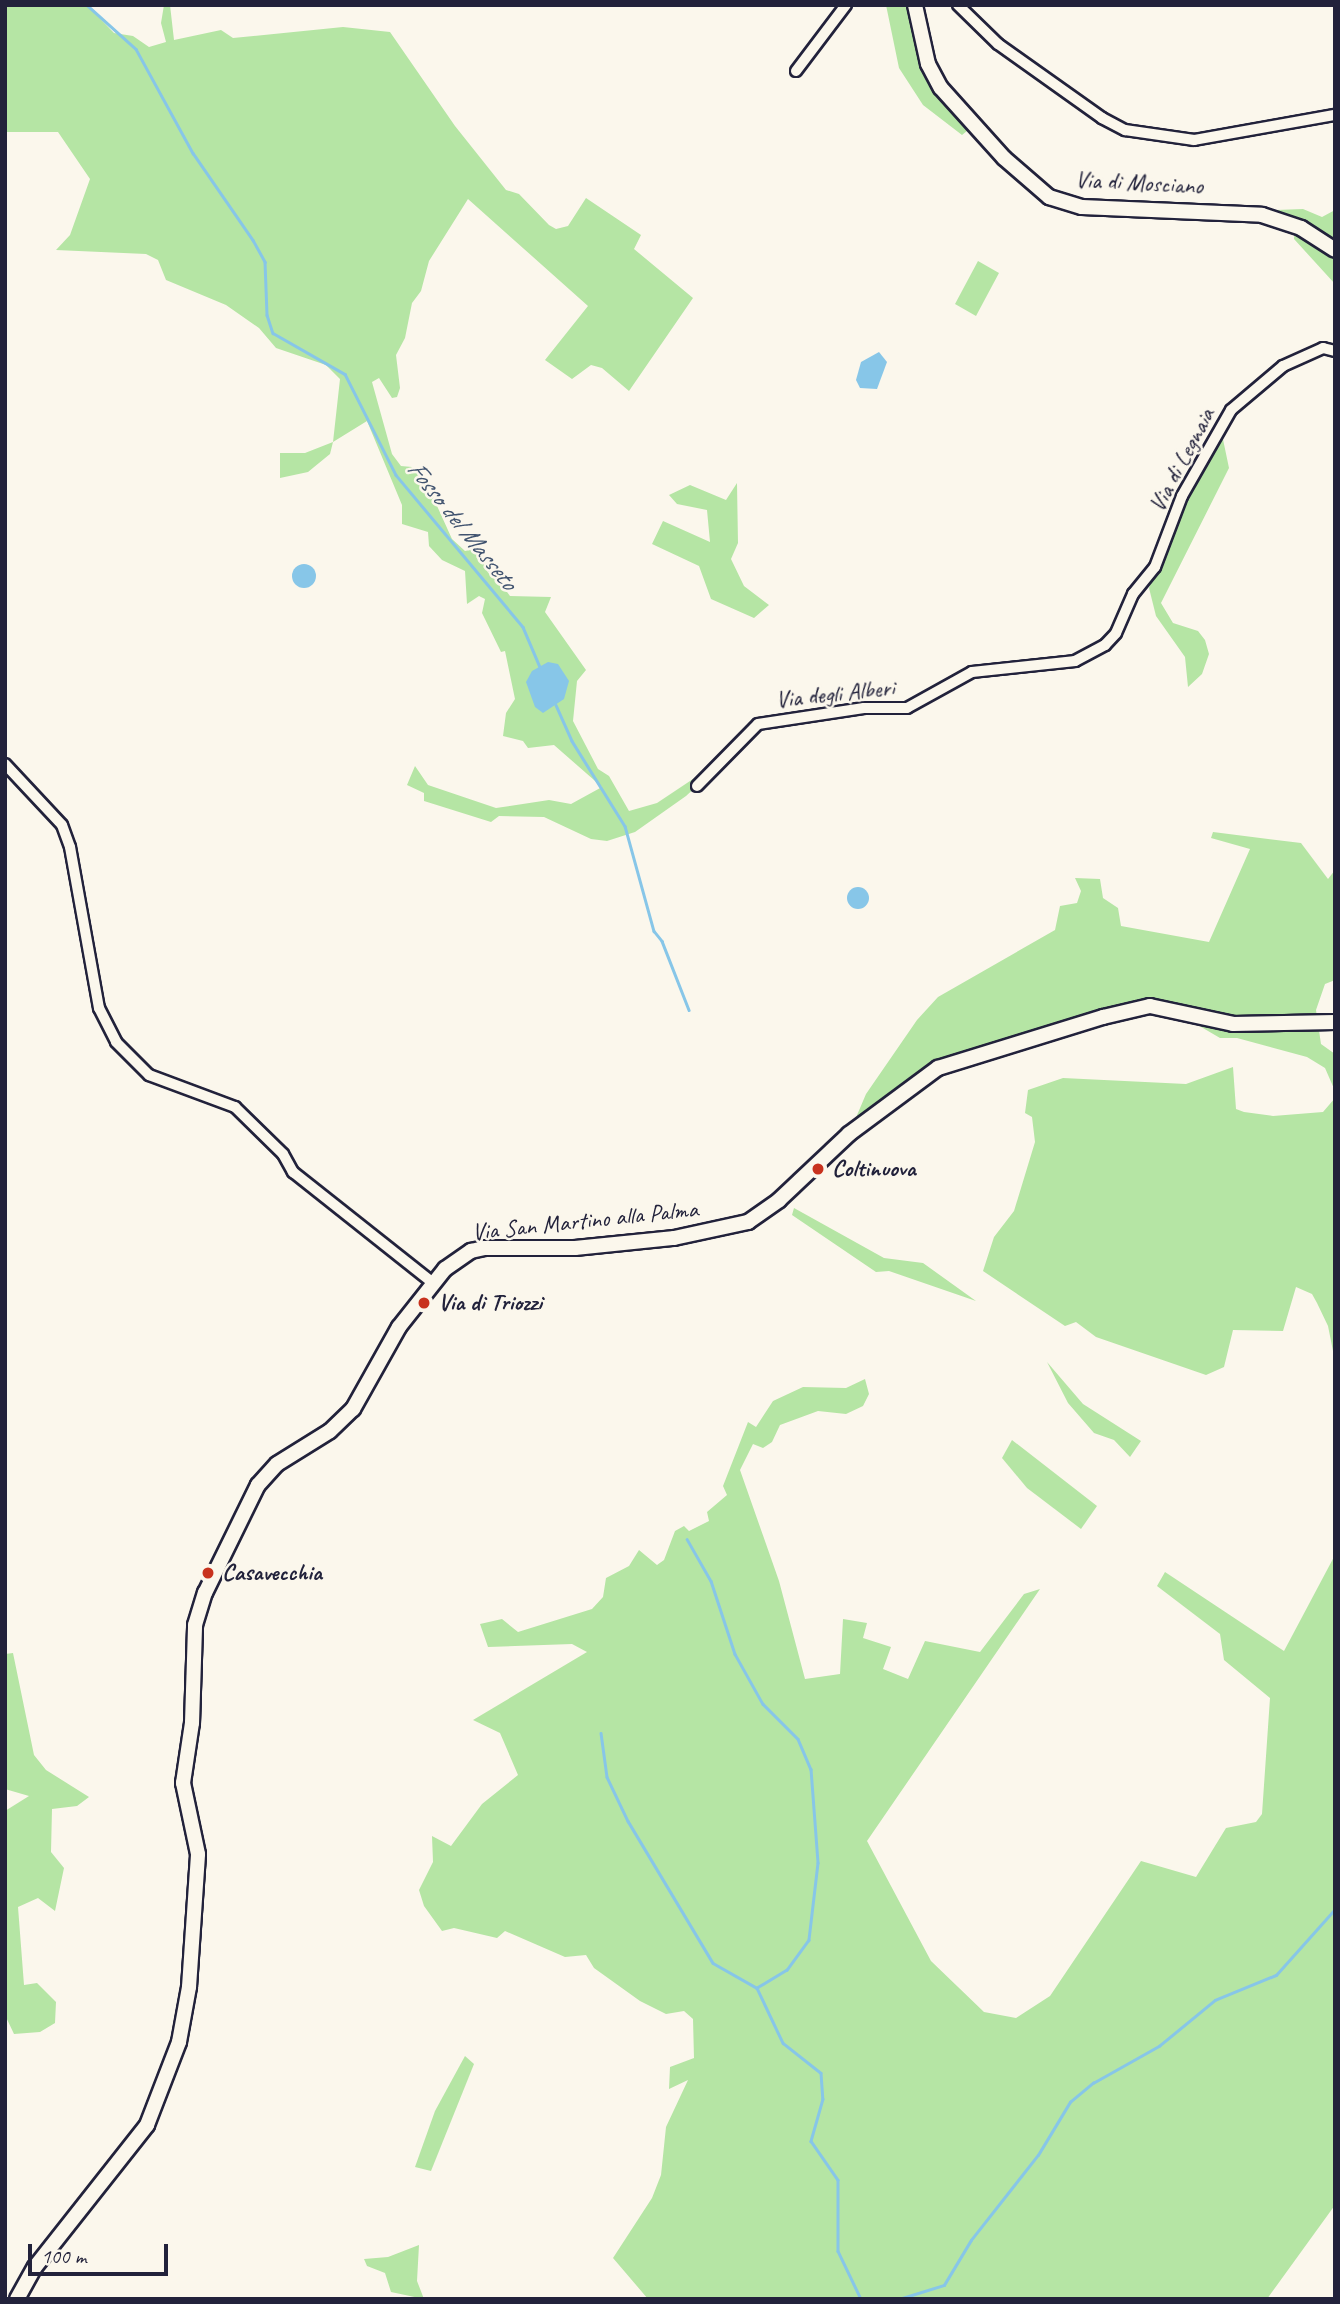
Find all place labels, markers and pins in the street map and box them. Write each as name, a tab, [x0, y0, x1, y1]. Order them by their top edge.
place label: Coltinuova	[832, 1155, 916, 1183]
marker: Coltinuova	[810, 1161, 826, 1177]
place label: Via di Triozzi	[438, 1289, 541, 1317]
marker: Via di Triozzi	[416, 1295, 432, 1311]
place label: Casavecchia	[222, 1559, 322, 1587]
marker: Casavecchia	[200, 1565, 216, 1581]

